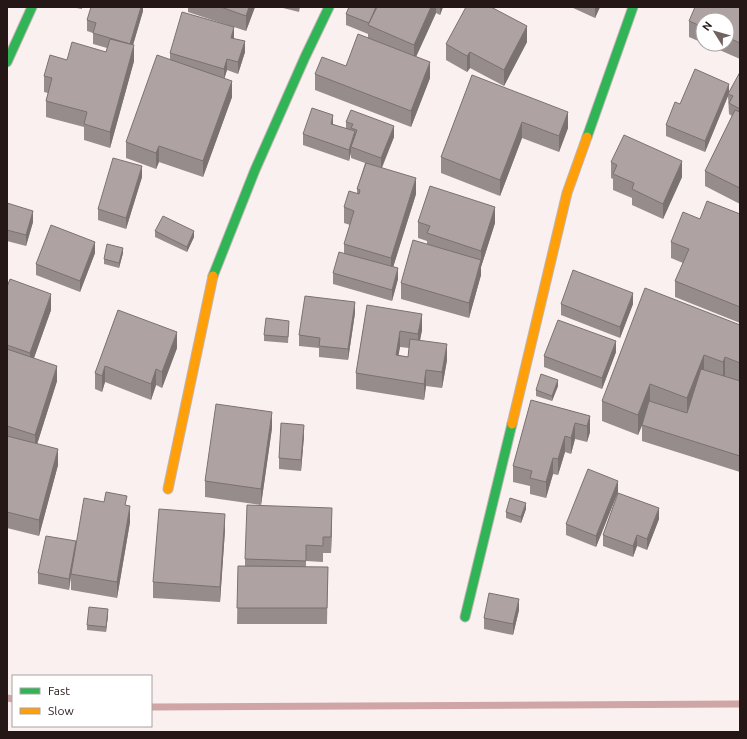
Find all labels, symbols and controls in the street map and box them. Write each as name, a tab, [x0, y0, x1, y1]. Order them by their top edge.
north arrow	[695, 12, 735, 52]
text: N	[700, 19, 714, 33]
legend	[12, 675, 152, 727]
text: Fast	[48, 684, 70, 697]
text: Slow	[48, 704, 74, 717]

